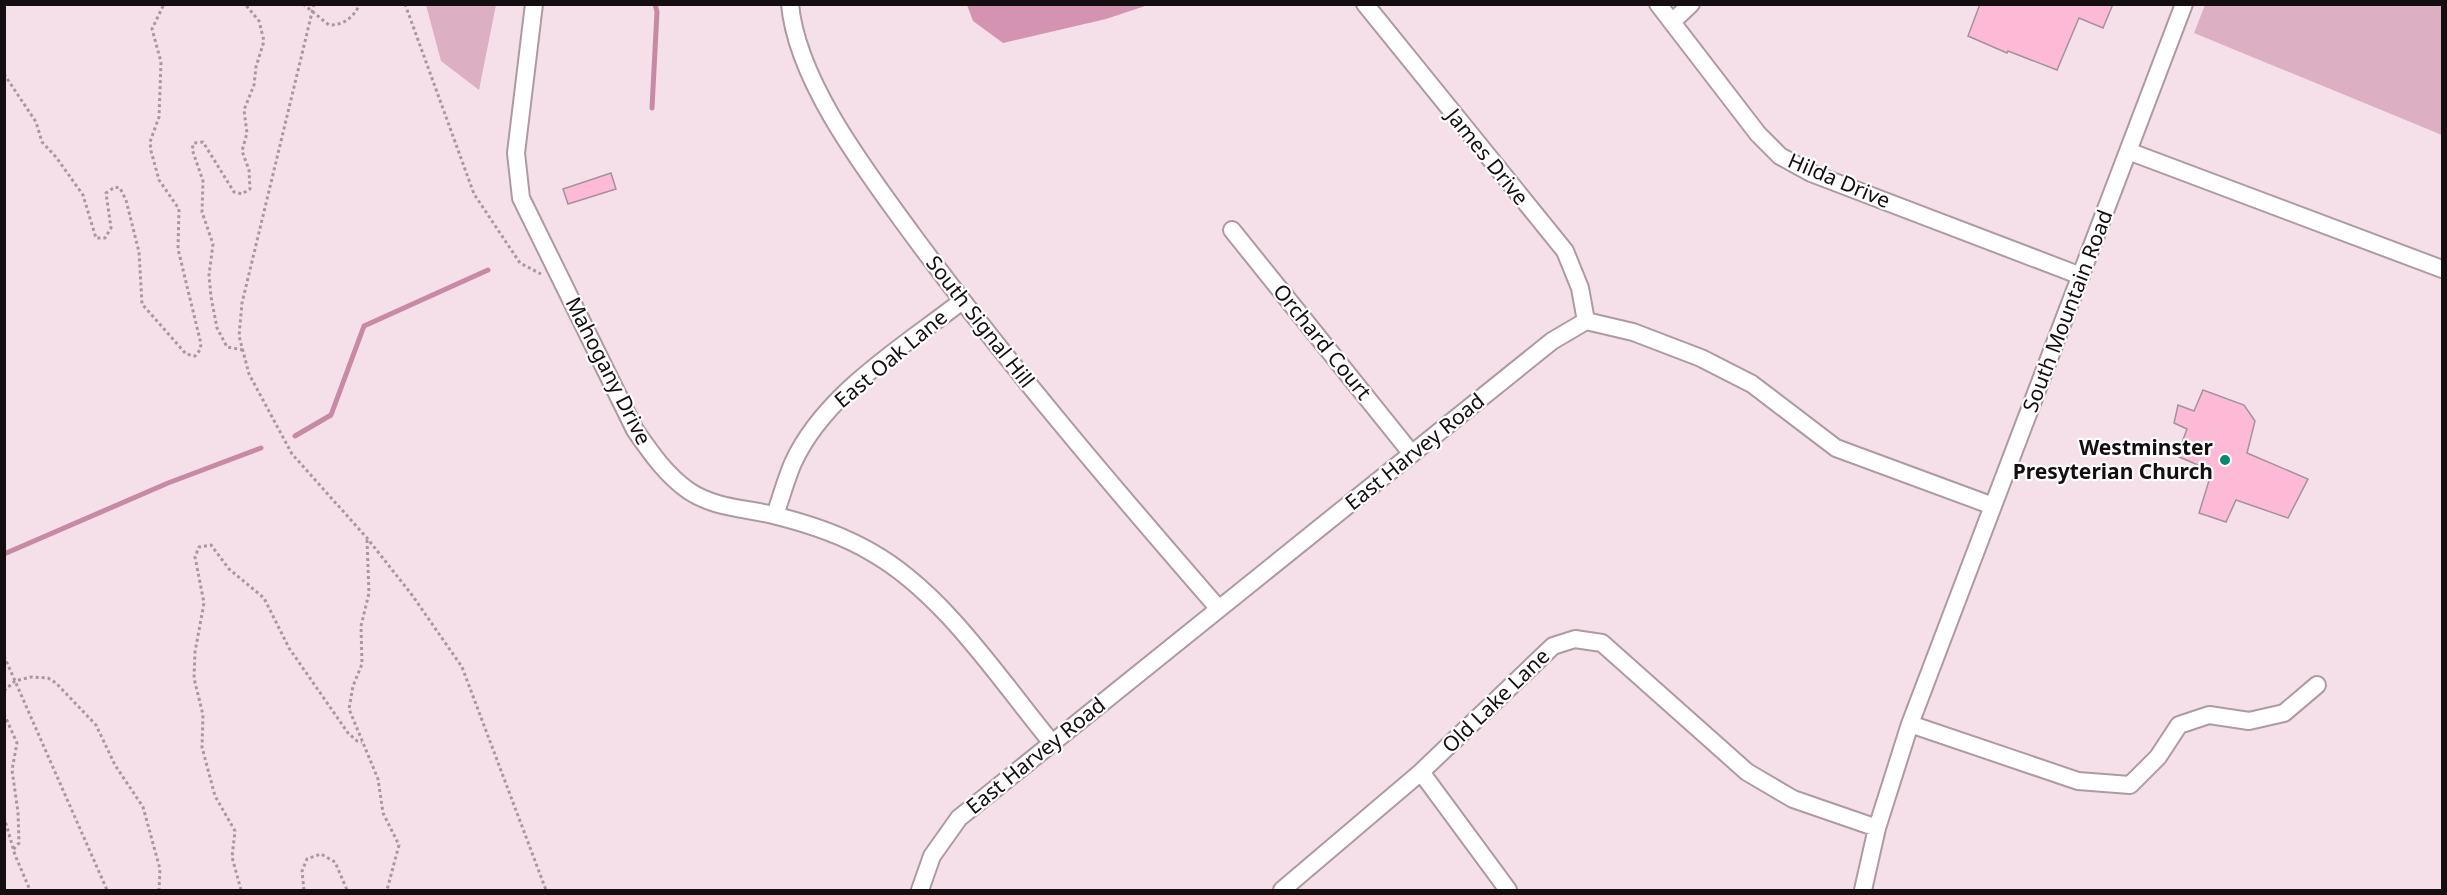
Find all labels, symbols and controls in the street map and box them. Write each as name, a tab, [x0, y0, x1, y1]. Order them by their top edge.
street label: James Drive	[1439, 101, 1535, 210]
street label: Hilda Drive	[1784, 146, 1895, 214]
street label: South Mountain Road	[2016, 205, 2119, 416]
street label: South Signal Hill	[920, 250, 1041, 393]
street label: Orchard Court	[1267, 278, 1378, 405]
street label: Mahogany Drive	[560, 292, 658, 449]
street label: East Oak Lane	[828, 303, 953, 414]
street label: East Harvey Road	[1339, 386, 1490, 516]
place label: Westminster Presyterian Church	[2013, 433, 2214, 485]
marker: Westminster Presyterian Church	[2218, 453, 2232, 467]
street label: Old Lake Lane	[1436, 642, 1555, 759]
street label: East Harvey Road	[960, 690, 1111, 820]

